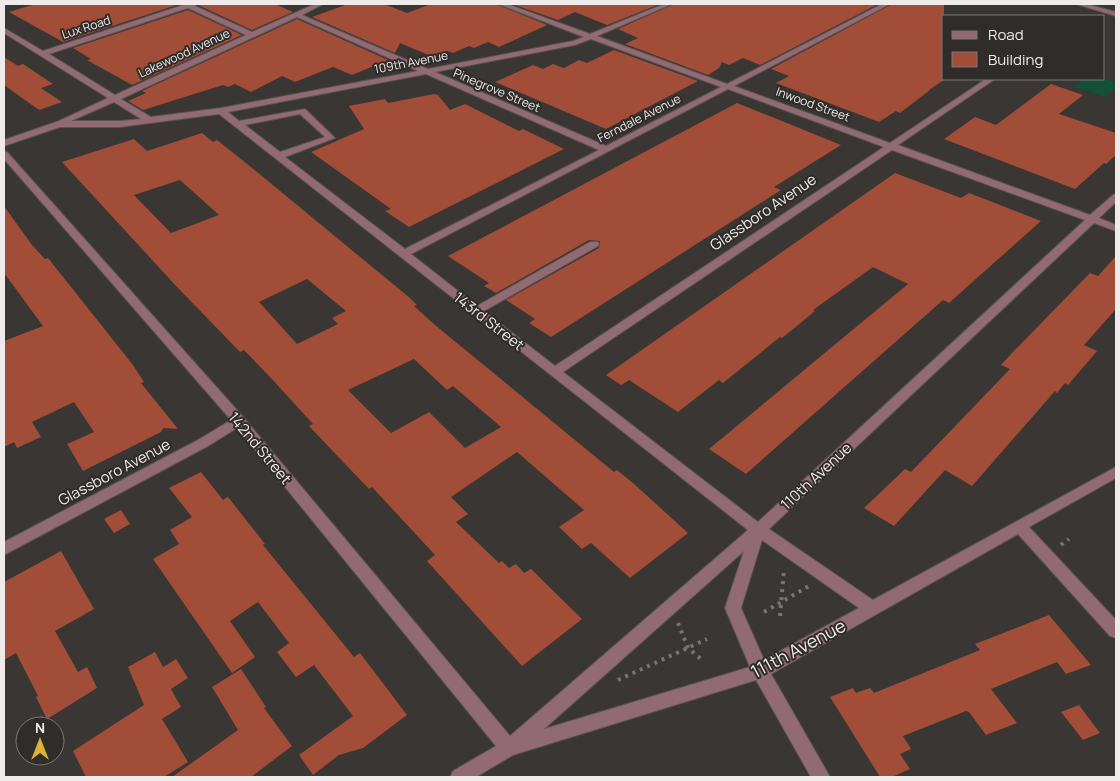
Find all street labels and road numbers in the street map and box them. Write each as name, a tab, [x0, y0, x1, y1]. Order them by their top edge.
street label: Lux Road	[59, 11, 113, 43]
street label: Lakewood Avenue	[135, 24, 233, 82]
street label: 109th Avenue	[373, 47, 449, 77]
street label: Pinegrove Street	[451, 64, 543, 116]
street label: Inwood Street	[774, 83, 853, 125]
street label: Ferndale Avenue	[594, 90, 684, 146]
street label: Glassboro Avenue	[706, 168, 821, 255]
street label: 143rd Street	[449, 287, 529, 355]
street label: 142nd Street	[224, 408, 296, 488]
street label: Glassboro Avenue	[54, 433, 174, 510]
street label: 110th Avenue	[776, 437, 856, 514]
street label: 111th Avenue	[746, 613, 850, 683]

